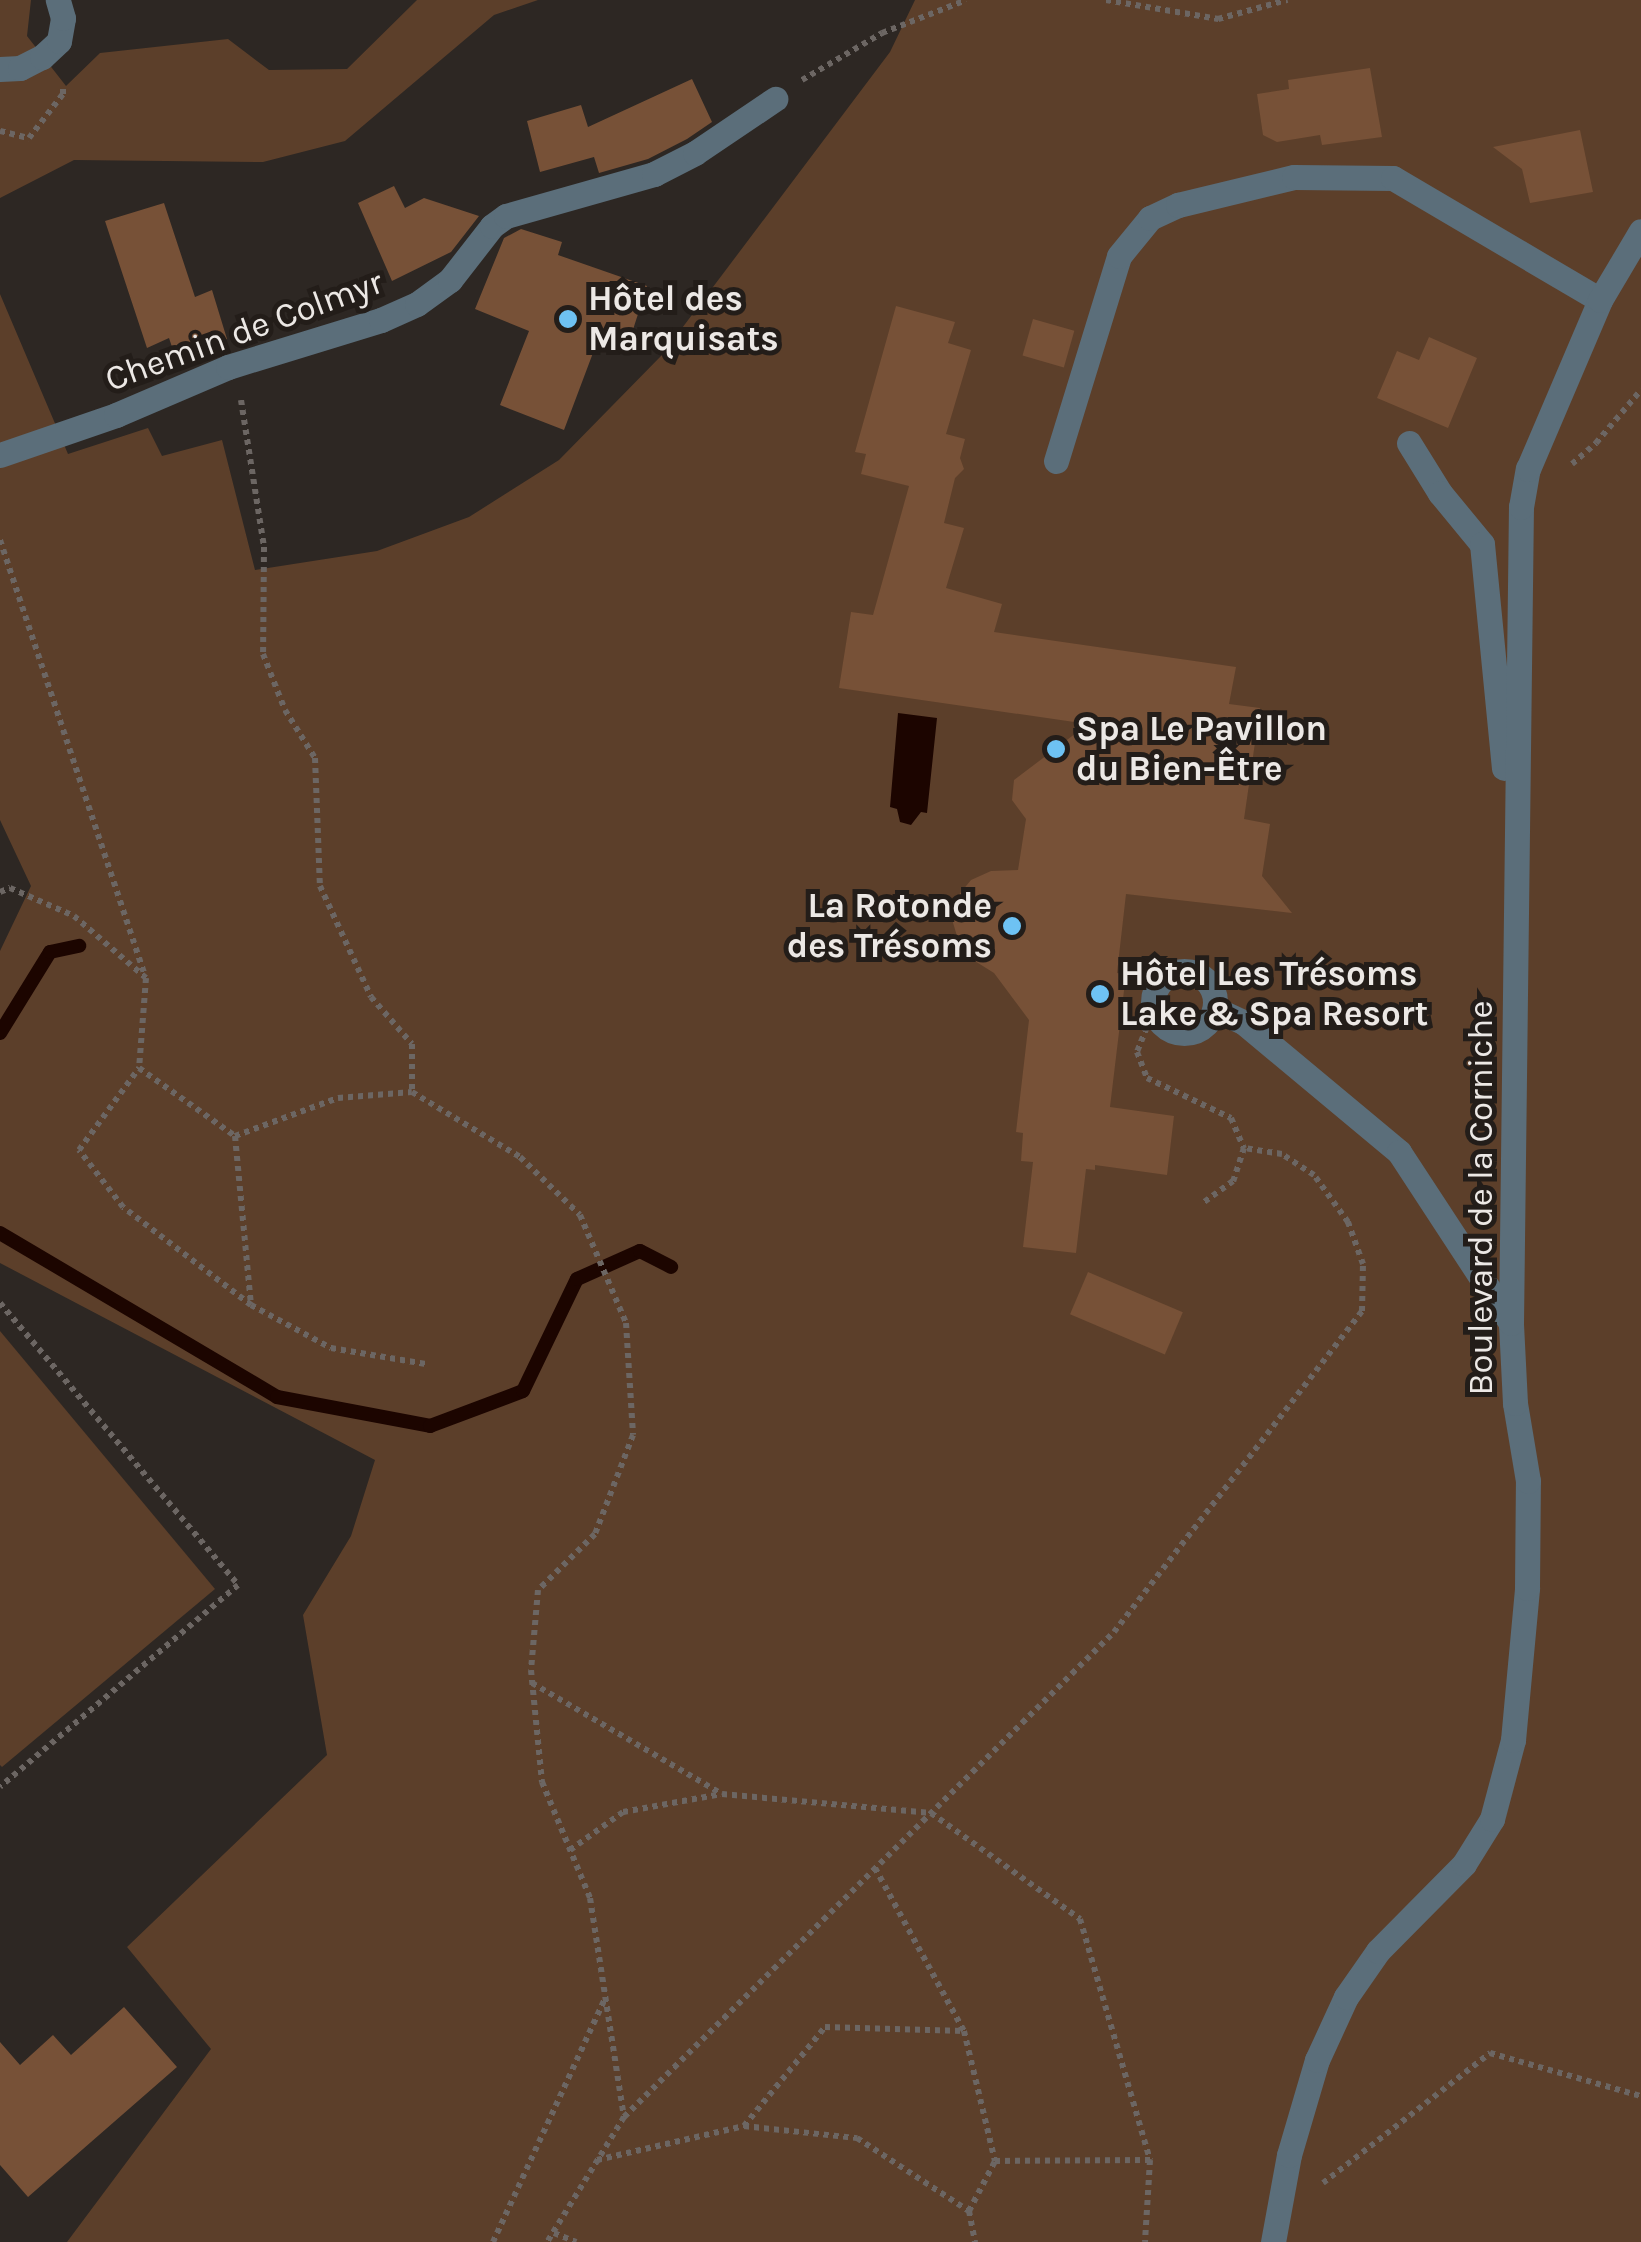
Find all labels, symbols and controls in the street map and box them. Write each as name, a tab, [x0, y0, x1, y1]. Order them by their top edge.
street label: Chemin de Colmyr	[100, 261, 388, 401]
place label: Hôtel des Marquisats	[588, 278, 779, 360]
marker: Hôtel des Marquisats	[557, 308, 579, 330]
place label: Spa Le Pavillon du Bien-Être	[1076, 708, 1327, 790]
marker: Spa Le Pavillon du Bien-Être	[1045, 738, 1067, 760]
place label: La Rotonde des Trésoms	[787, 885, 992, 967]
marker: La Rotonde des Trésoms	[1001, 915, 1023, 937]
place label: Hôtel Les Trésoms Lake & Spa Resort	[1120, 953, 1428, 1035]
marker: Hôtel Les Trésoms Lake & Spa Resort	[1089, 983, 1111, 1005]
street label: Boulevard de la Corniche	[1460, 1001, 1502, 1395]

